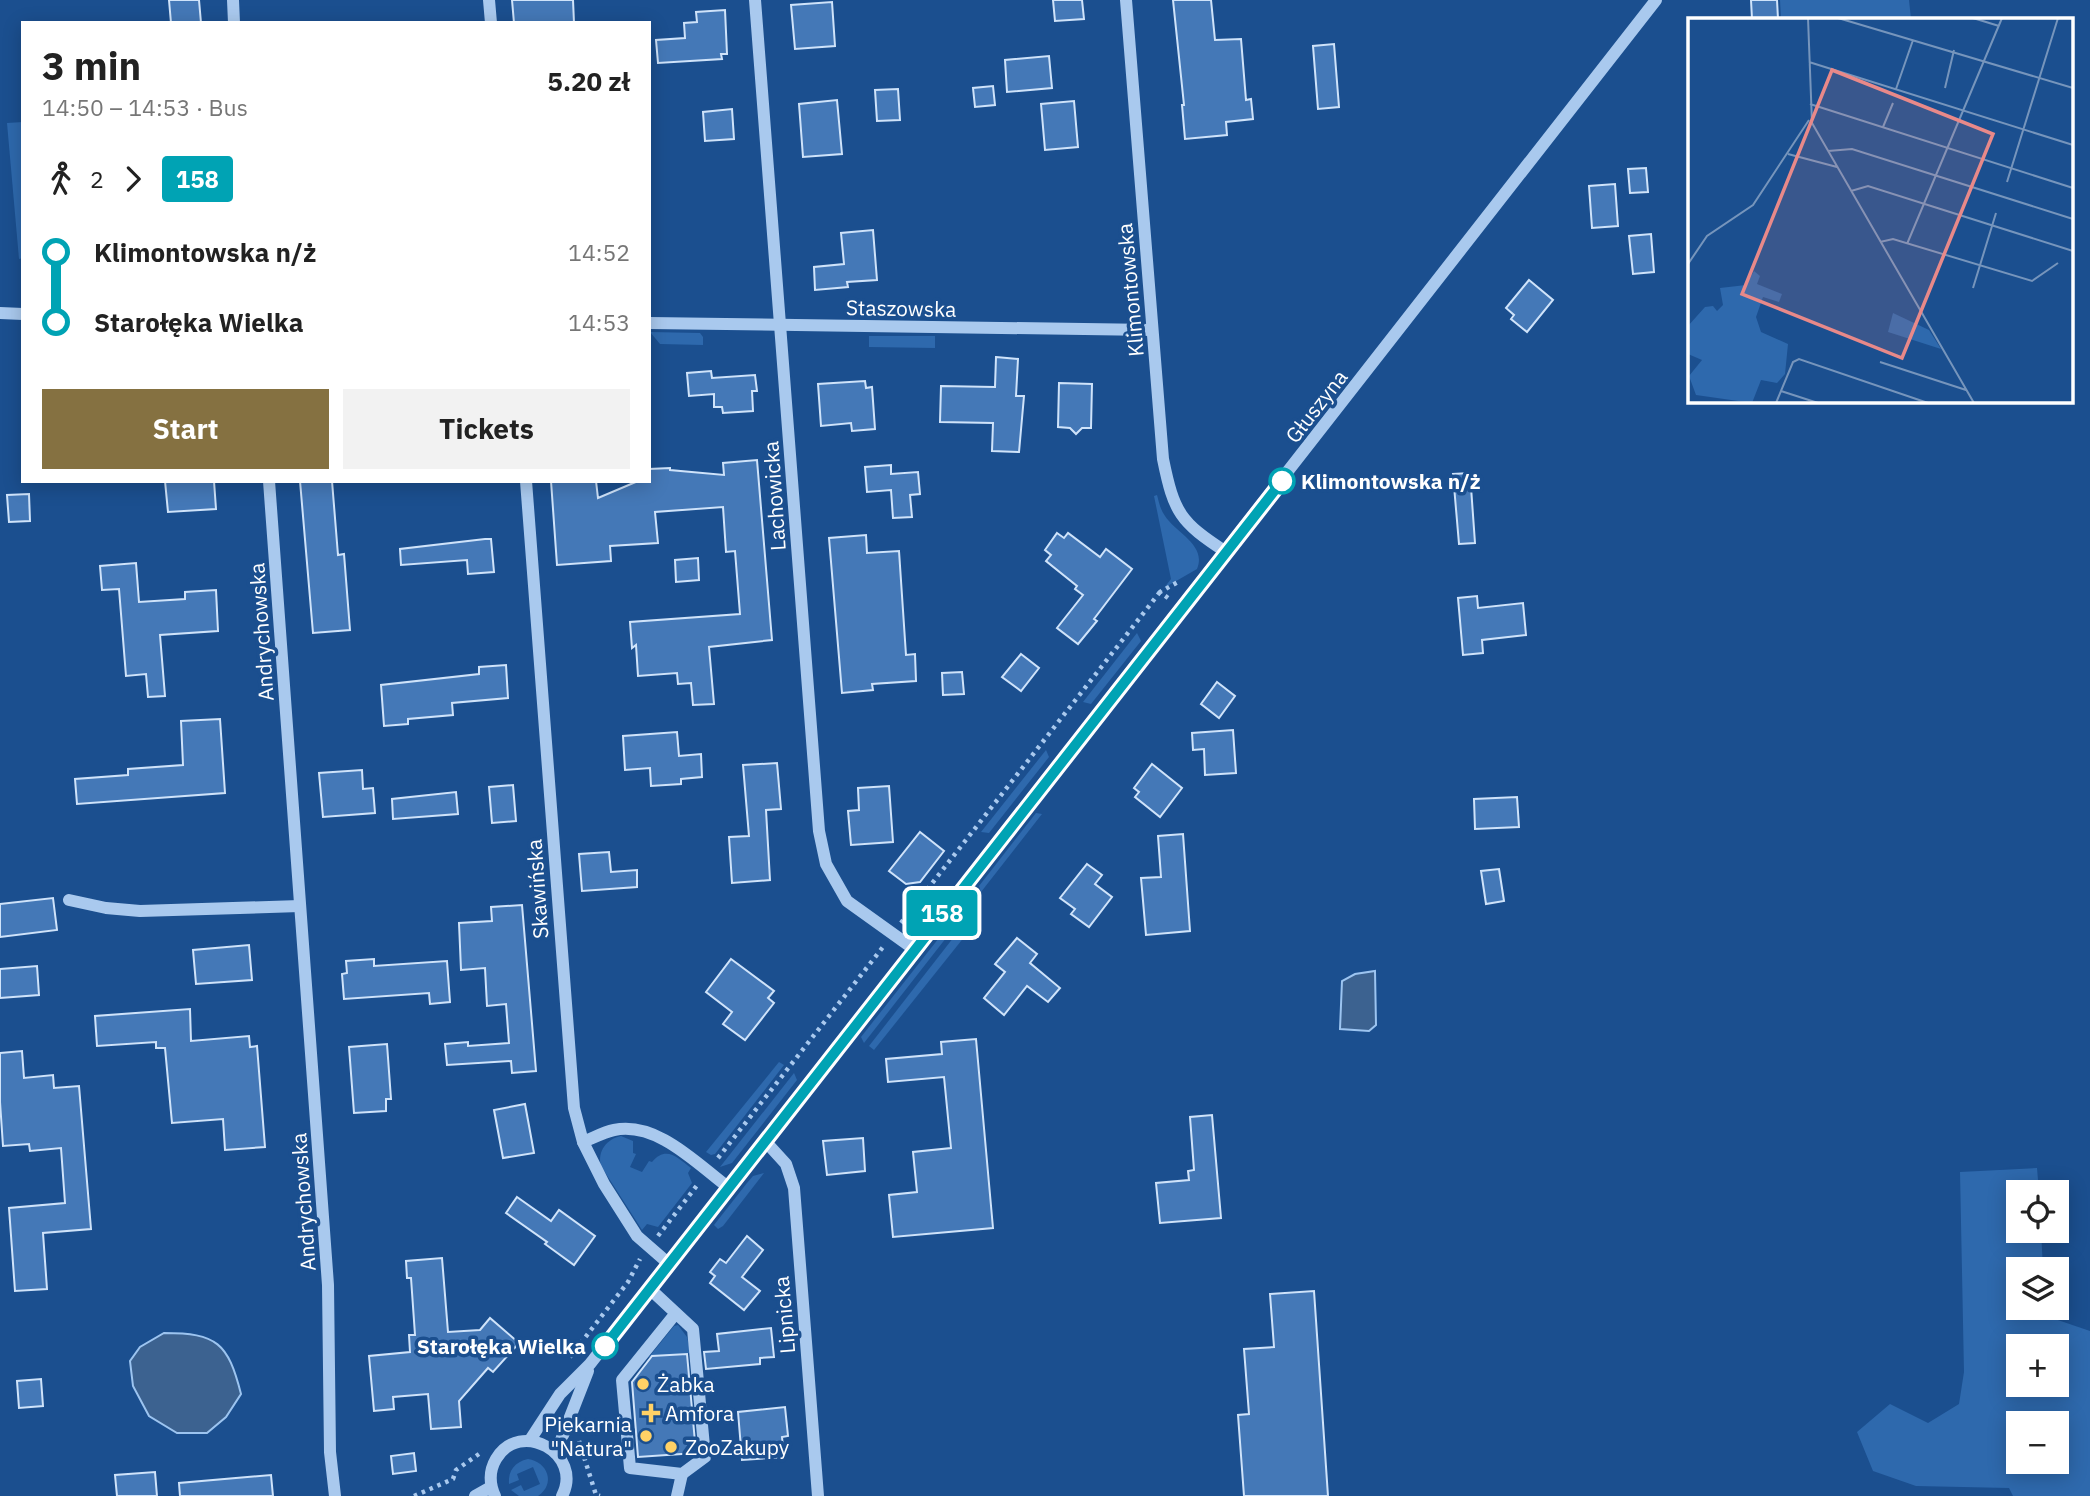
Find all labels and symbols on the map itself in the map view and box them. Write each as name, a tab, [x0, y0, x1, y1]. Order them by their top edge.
inset map	[1688, 18, 2072, 402]
street label: Klimontowska	[1110, 222, 1150, 358]
street label: Staszowska	[846, 293, 956, 323]
street label: Głuszyna	[1279, 364, 1353, 448]
street label: Lachowicka	[756, 440, 792, 552]
place label: Klimontowska n/ż	[1301, 467, 1481, 495]
marker: Klimontowska n/ż	[1269, 468, 1295, 494]
street label: Andrychowska	[242, 562, 280, 702]
street label: Skawińska	[520, 838, 554, 940]
line badge: 158	[902, 890, 982, 936]
street label: Andrychowska	[284, 1132, 322, 1272]
street label: Lipnicka	[767, 1275, 801, 1355]
place label: Starołęka Wielka	[417, 1332, 586, 1360]
marker: Starołęka Wielka	[592, 1333, 618, 1359]
place label: Żabka	[657, 1370, 715, 1398]
marker: Żabka	[635, 1376, 651, 1392]
place label: Amfora	[665, 1399, 734, 1427]
marker: Amfora	[643, 1405, 659, 1421]
place label: Piekarnia "Natura"	[544, 1410, 632, 1462]
marker: Piekarnia "Natura"	[638, 1428, 654, 1444]
place label: ZooZakupy	[685, 1433, 790, 1461]
marker: ZooZakupy	[663, 1439, 679, 1455]

